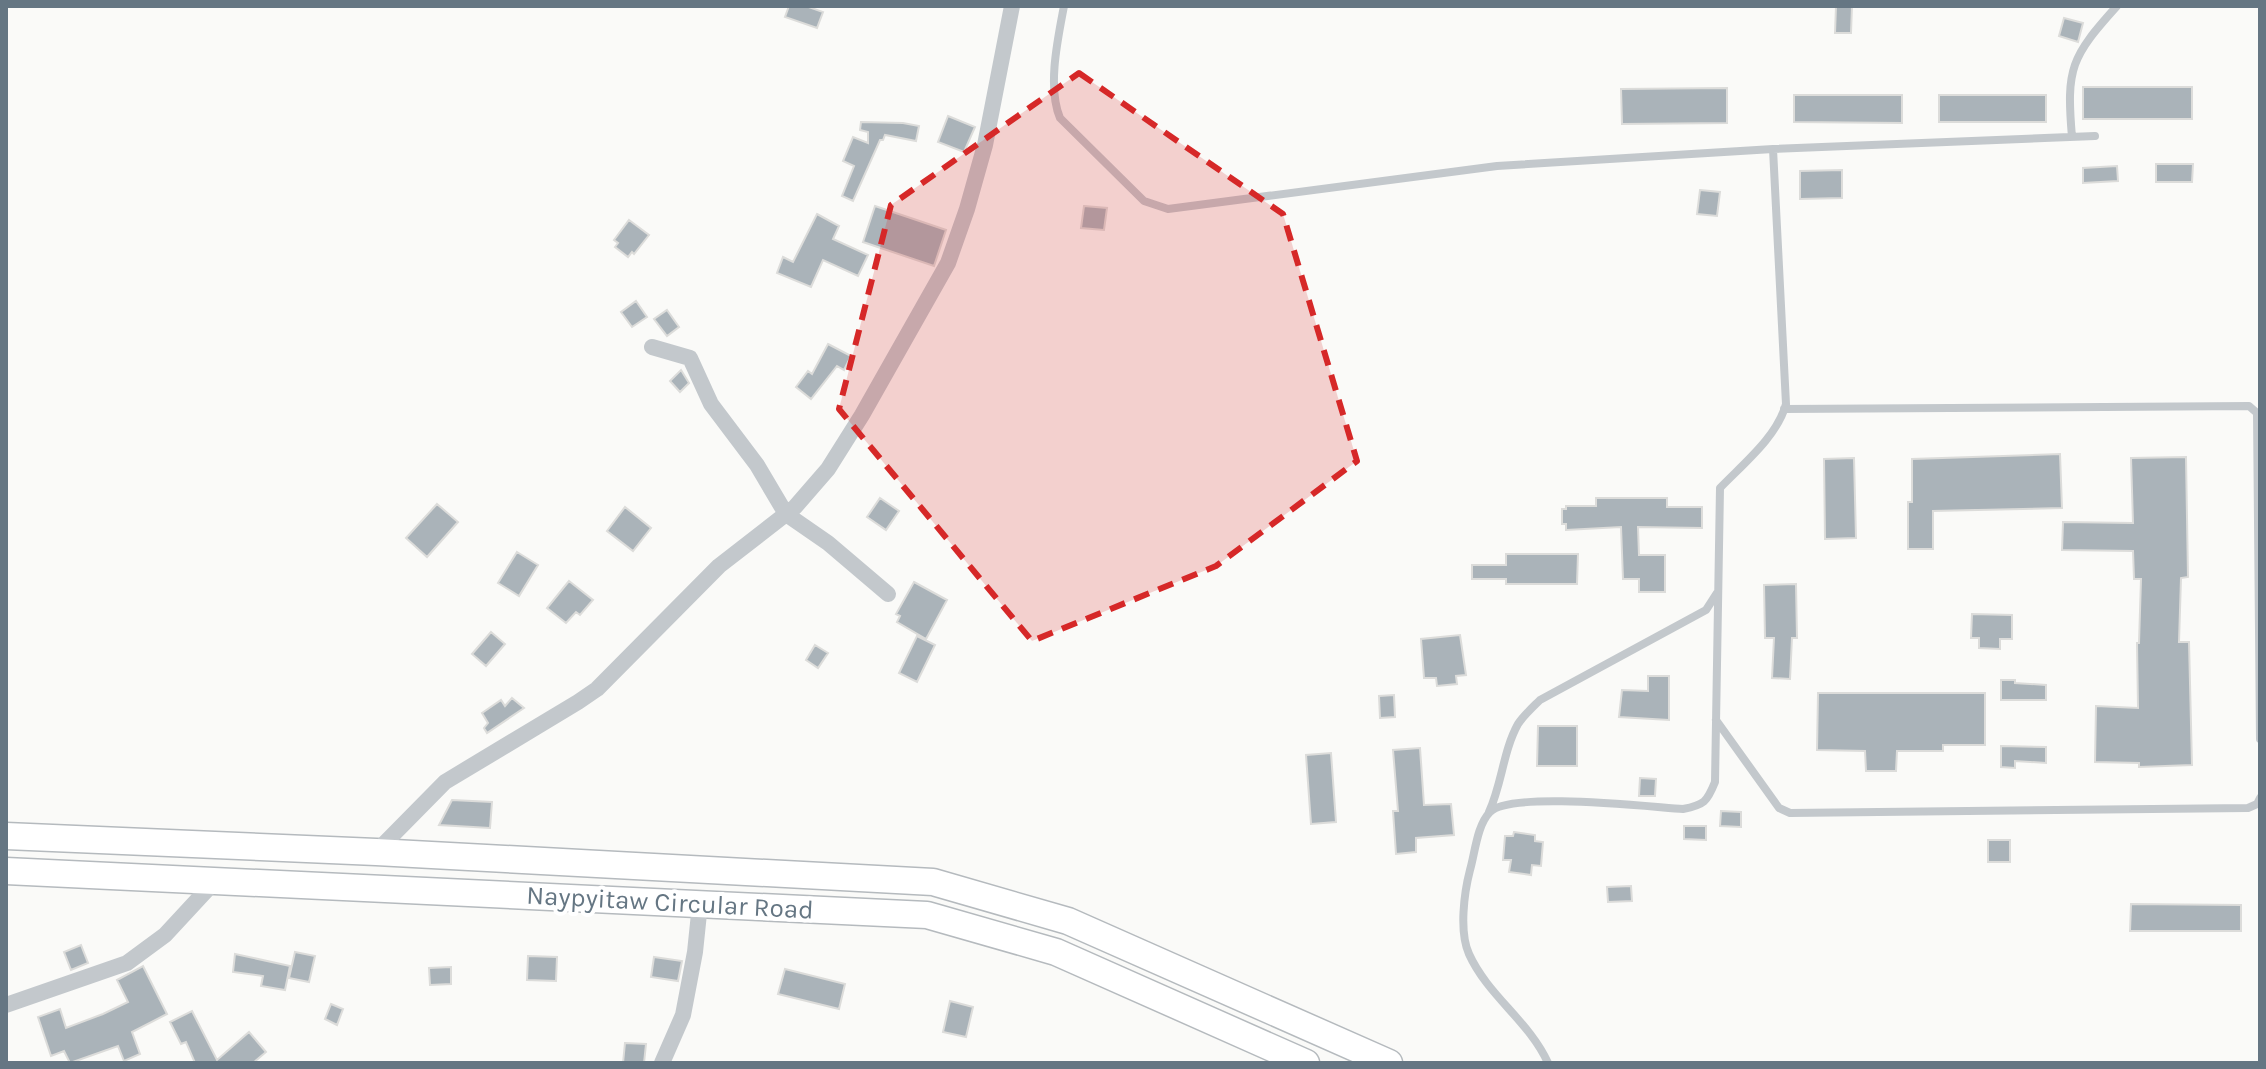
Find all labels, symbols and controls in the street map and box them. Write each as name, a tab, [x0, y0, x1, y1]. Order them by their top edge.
street label: Naypyitaw Circular Road	[526, 879, 814, 926]

